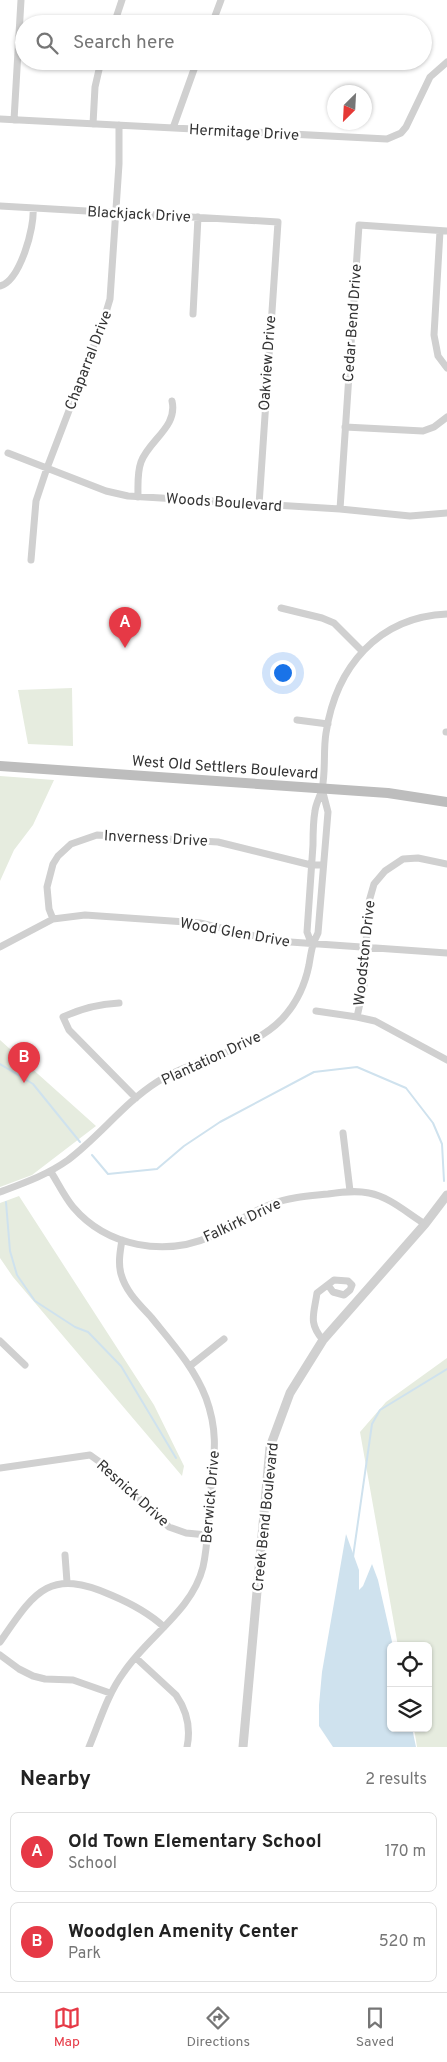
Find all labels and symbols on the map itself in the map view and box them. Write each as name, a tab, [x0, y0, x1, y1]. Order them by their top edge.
north arrow	[327, 85, 372, 130]
street label: Hermitage Drive	[188, 121, 299, 146]
street label: Blackjack Drive	[87, 203, 191, 228]
street label: Cedar Bend Drive	[340, 263, 367, 383]
street label: Chaparral Drive	[62, 308, 117, 413]
street label: Oakview Drive	[256, 315, 281, 411]
street label: Woods Boulevard	[165, 490, 283, 517]
pin: A	[109, 607, 141, 648]
your location	[270, 660, 296, 686]
street label: West Old Settlers Boulevard	[131, 753, 319, 784]
street label: Inverness Drive	[104, 827, 208, 852]
street label: Woodston Drive	[350, 899, 380, 1007]
street label: Wood Glen Drive	[178, 914, 291, 953]
street label: Plantation Drive	[159, 1028, 265, 1091]
pin: B	[8, 1042, 40, 1083]
street label: Falkirk Drive	[201, 1195, 285, 1248]
street label: Creek Bend Boulevard	[249, 1442, 284, 1593]
street label: Berwick Drive	[198, 1450, 225, 1544]
street label: Resnick Drive	[92, 1456, 172, 1532]

